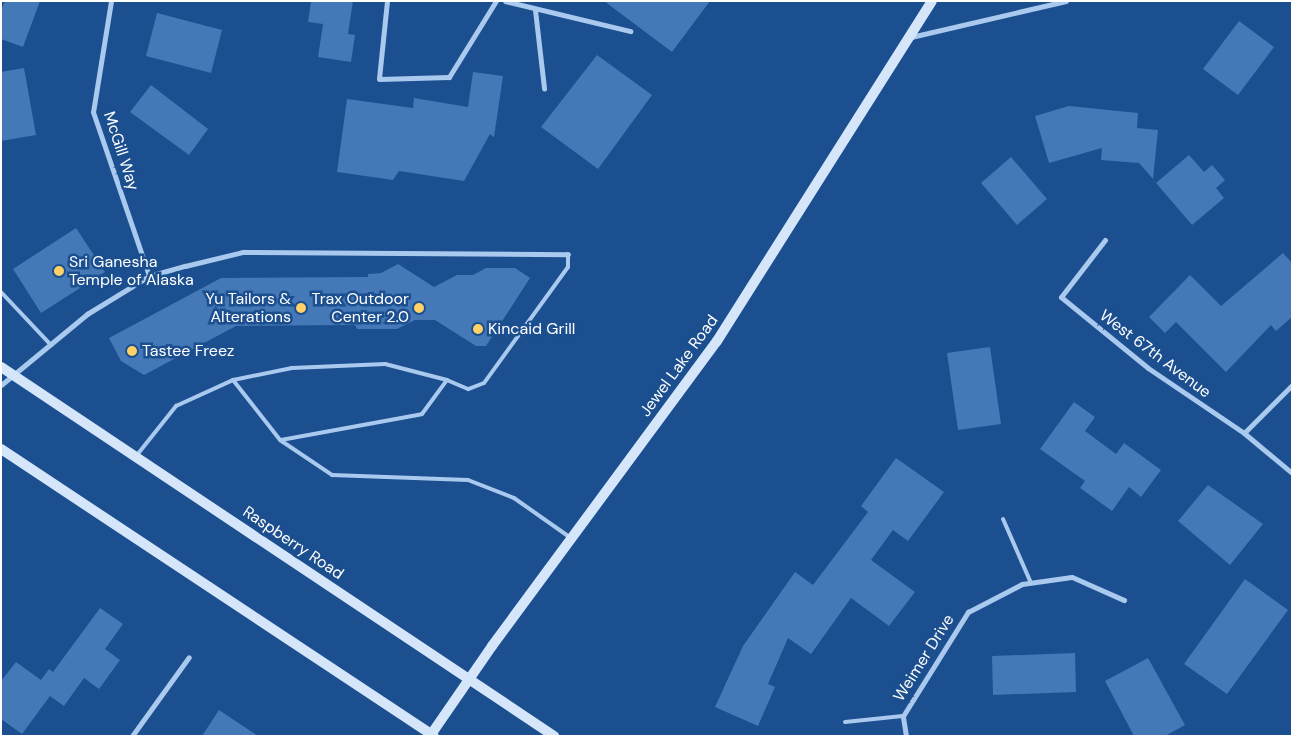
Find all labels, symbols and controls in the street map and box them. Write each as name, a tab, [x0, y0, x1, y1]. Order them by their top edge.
street label: McGill Way	[99, 109, 143, 193]
place label: Sri Ganesha Temple of Alaska	[69, 252, 194, 290]
marker: Sri Ganesha Temple of Alaska	[53, 265, 65, 277]
place label: Yu Tailors & Alterations	[205, 289, 291, 327]
place label: Trax Outdoor Center 2.0	[312, 289, 409, 327]
marker: Yu Tailors & Alterations	[295, 302, 307, 314]
marker: Trax Outdoor Center 2.0	[413, 302, 425, 314]
street label: West 67th Avenue	[1096, 306, 1214, 402]
street label: Jewel Lake Road	[636, 311, 722, 421]
place label: Kincaid Grill	[488, 319, 575, 339]
marker: Kincaid Grill	[472, 323, 484, 335]
place label: Tastee Freez	[142, 341, 234, 361]
marker: Tastee Freez	[126, 345, 138, 357]
street label: Raspberry Road	[239, 502, 347, 584]
street label: Weimer Drive	[890, 611, 958, 705]

